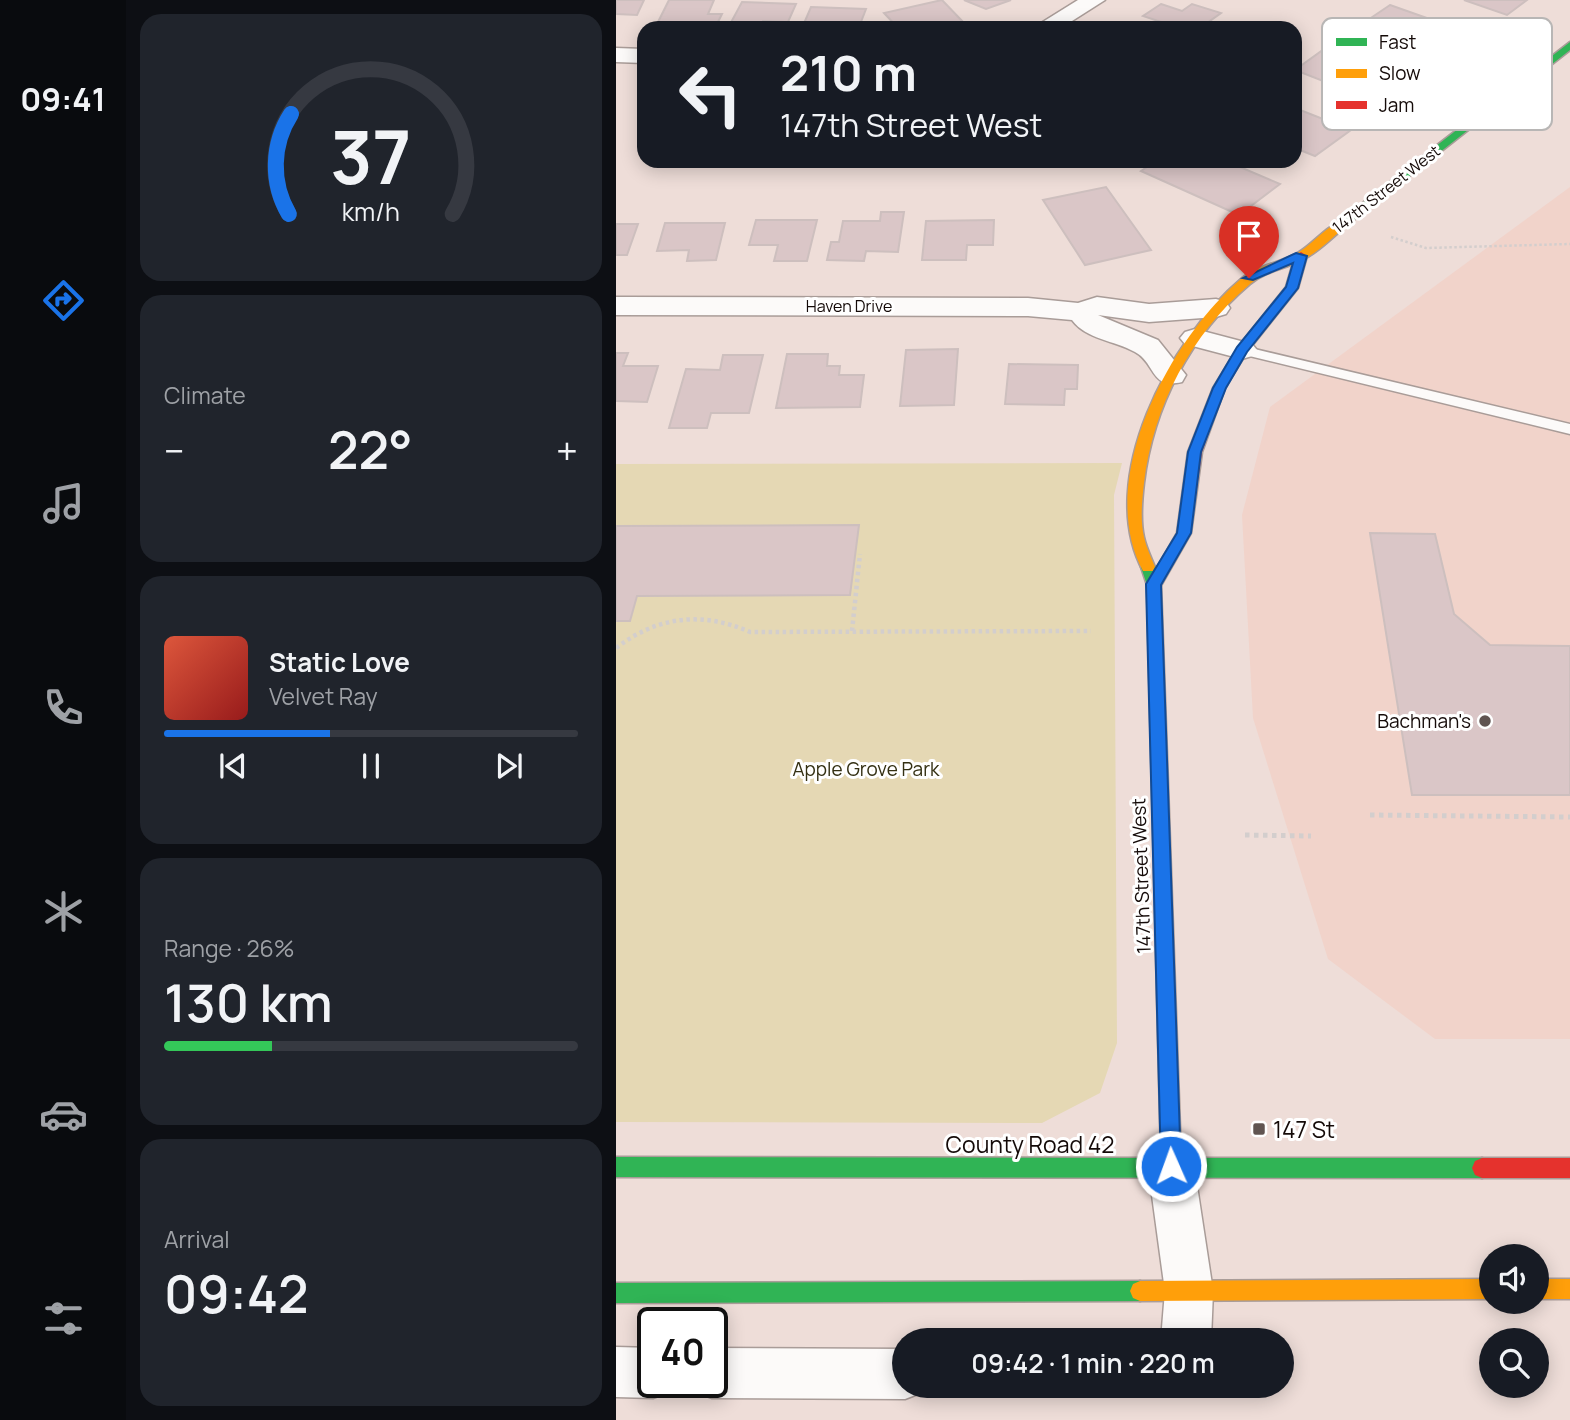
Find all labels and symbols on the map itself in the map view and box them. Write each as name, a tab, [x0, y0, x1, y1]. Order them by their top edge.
legend	[1322, 18, 1552, 130]
text: Fast	[1379, 29, 1416, 55]
text: Slow	[1379, 60, 1421, 86]
text: Jam	[1379, 92, 1414, 118]
street label: 147th Street West	[1328, 140, 1444, 238]
pin	[1219, 206, 1279, 278]
street label: Haven Drive	[806, 295, 892, 317]
place label: Bachman's	[1377, 708, 1471, 734]
marker: Bachman's	[1477, 713, 1493, 729]
park label: Apple Grove Park	[793, 756, 940, 782]
street label: 147th Street West	[1125, 798, 1157, 954]
place label: 147 St	[1273, 1113, 1335, 1145]
marker: 147 St	[1251, 1121, 1267, 1137]
street label: County Road 42	[946, 1128, 1114, 1160]
position arrow	[1134, 1129, 1208, 1203]
speed limit sign: 40	[637, 1307, 728, 1398]

